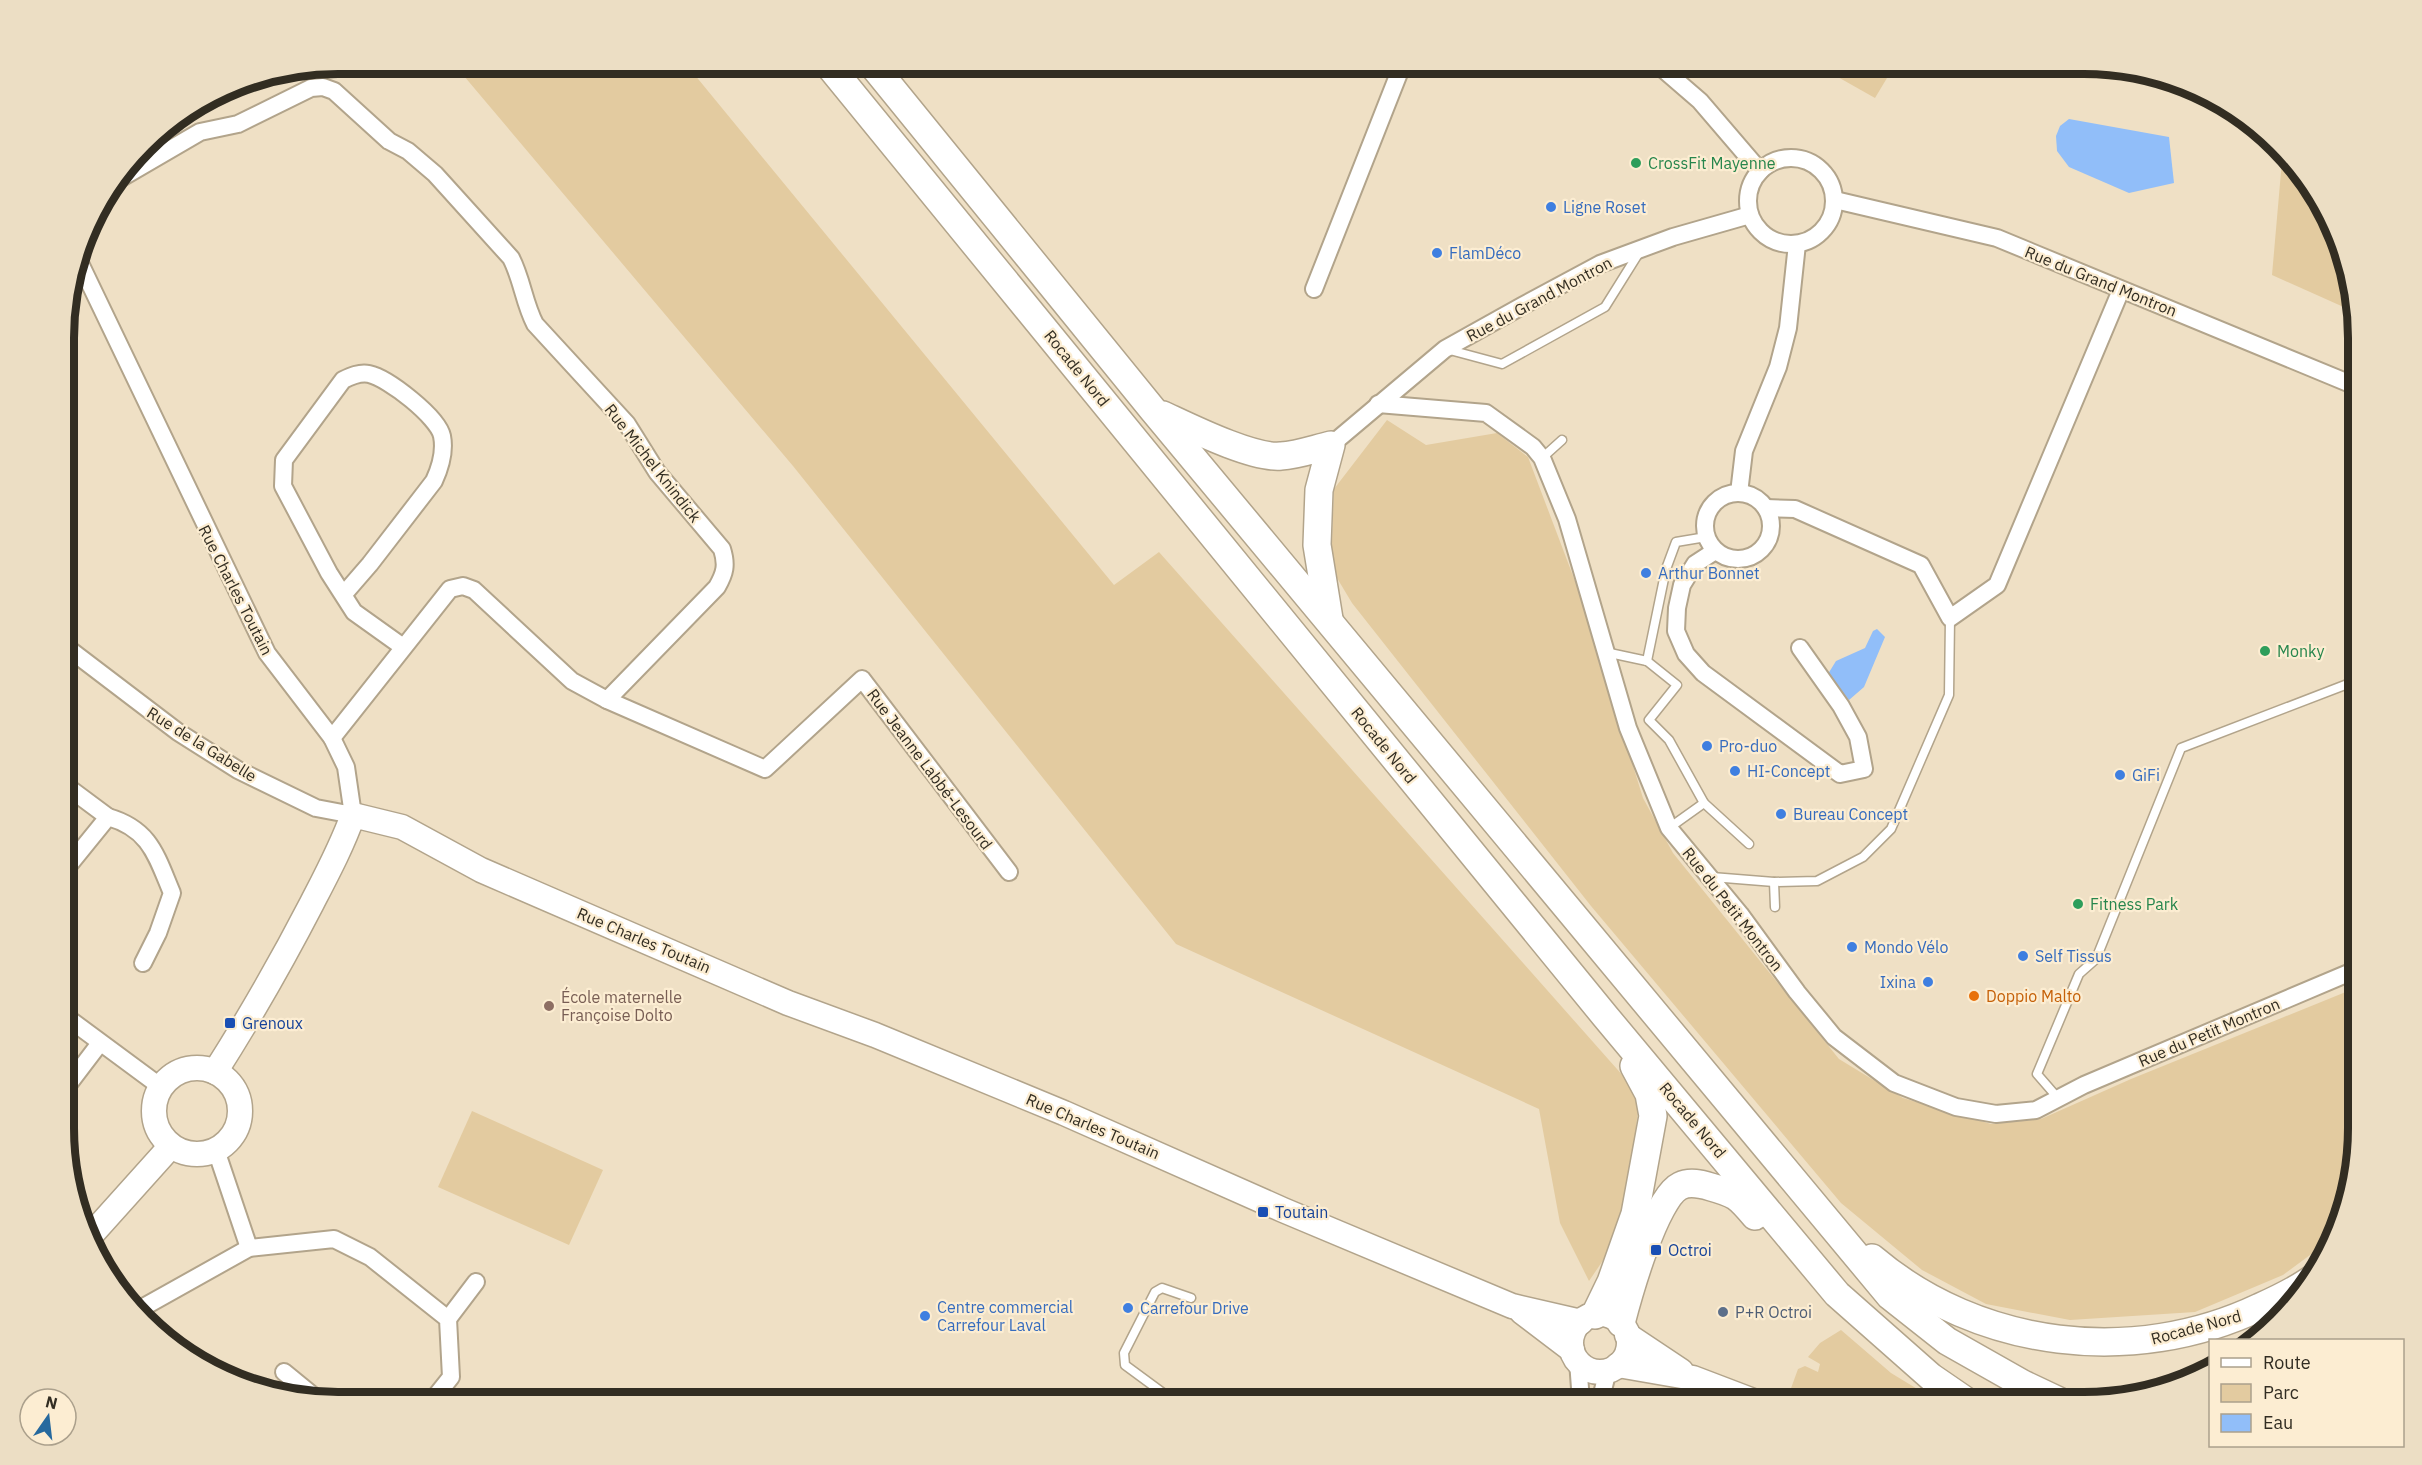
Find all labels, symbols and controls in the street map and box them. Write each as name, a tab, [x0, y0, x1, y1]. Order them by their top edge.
place label: CrossFit Mayenne	[1648, 153, 1776, 173]
marker: CrossFit Mayenne	[1629, 156, 1643, 170]
place label: Ligne Roset	[1563, 197, 1646, 217]
marker: Ligne Roset	[1544, 200, 1558, 214]
street label: Rue du Grand Montron	[2022, 241, 2180, 321]
place label: FlamDéco	[1449, 243, 1521, 263]
marker: FlamDéco	[1430, 246, 1444, 260]
street label: Rue du Grand Montron	[1463, 252, 1615, 346]
street label: Rocade Nord	[1040, 326, 1114, 410]
street label: Rue Michel Knindick	[601, 400, 706, 527]
street label: Rue Charles Toutain	[195, 522, 277, 658]
place label: Arthur Bonnet	[1658, 563, 1760, 583]
marker: Arthur Bonnet	[1639, 566, 1653, 580]
place label: Monky	[2277, 641, 2324, 661]
marker: Monky	[2258, 644, 2272, 658]
street label: Rue Jeanne Labbé-Lesourd	[863, 685, 997, 853]
street label: Rue de la Gabelle	[143, 702, 261, 786]
street label: Rocade Nord	[1347, 703, 1421, 787]
place label: Pro-duo	[1719, 736, 1777, 756]
marker: Pro-duo	[1700, 739, 1714, 753]
place label: HI-Concept	[1747, 761, 1830, 781]
marker: HI-Concept	[1728, 764, 1742, 778]
place label: GiFi	[2132, 765, 2160, 785]
marker: GiFi	[2113, 768, 2127, 782]
place label: Bureau Concept	[1793, 804, 1908, 824]
marker: Bureau Concept	[1774, 807, 1788, 821]
street label: Rue du Petit Montron	[1678, 843, 1788, 975]
place label: Fitness Park	[2090, 894, 2179, 914]
marker: Fitness Park	[2071, 897, 2085, 911]
street label: Rue Charles Toutain	[574, 903, 714, 977]
place label: Mondo Vélo	[1864, 937, 1948, 957]
marker: Mondo Vélo	[1845, 940, 1859, 954]
place label: Self Tissus	[2035, 946, 2112, 966]
marker: Self Tissus	[2016, 949, 2030, 963]
place label: Ixina	[1880, 972, 1916, 992]
marker: Ixina	[1921, 975, 1935, 989]
place label: École maternelle Françoise Dolto	[561, 986, 682, 1025]
place label: Doppio Malto	[1986, 986, 2081, 1006]
marker: Doppio Malto	[1967, 989, 1981, 1003]
street label: Rue du Petit Montron	[2135, 993, 2283, 1071]
marker: École maternelle Françoise Dolto	[542, 999, 556, 1013]
place label: Grenoux	[242, 1013, 303, 1033]
marker: Grenoux	[223, 1016, 237, 1030]
street label: Rocade Nord	[1656, 1078, 1730, 1162]
street label: Rue Charles Toutain	[1023, 1089, 1163, 1163]
place label: Toutain	[1275, 1202, 1328, 1222]
marker: Toutain	[1256, 1205, 1270, 1219]
place label: Octroi	[1668, 1240, 1712, 1260]
marker: Octroi	[1649, 1243, 1663, 1257]
place label: Centre commercial Carrefour Laval	[937, 1297, 1073, 1335]
place label: Carrefour Drive	[1140, 1298, 1249, 1318]
marker: Carrefour Drive	[1121, 1301, 1135, 1315]
place label: P+R Octroi	[1735, 1302, 1812, 1322]
marker: P+R Octroi	[1716, 1305, 1730, 1319]
street label: Rocade Nord	[2149, 1305, 2243, 1349]
marker: Centre commercial Carrefour Laval	[918, 1309, 932, 1323]
legend	[2209, 1339, 2404, 1447]
text: Route	[2263, 1351, 2311, 1374]
text: Parc	[2263, 1381, 2299, 1404]
north arrow	[18, 1387, 78, 1447]
text: N	[44, 1391, 60, 1414]
text: Eau	[2263, 1411, 2293, 1434]

